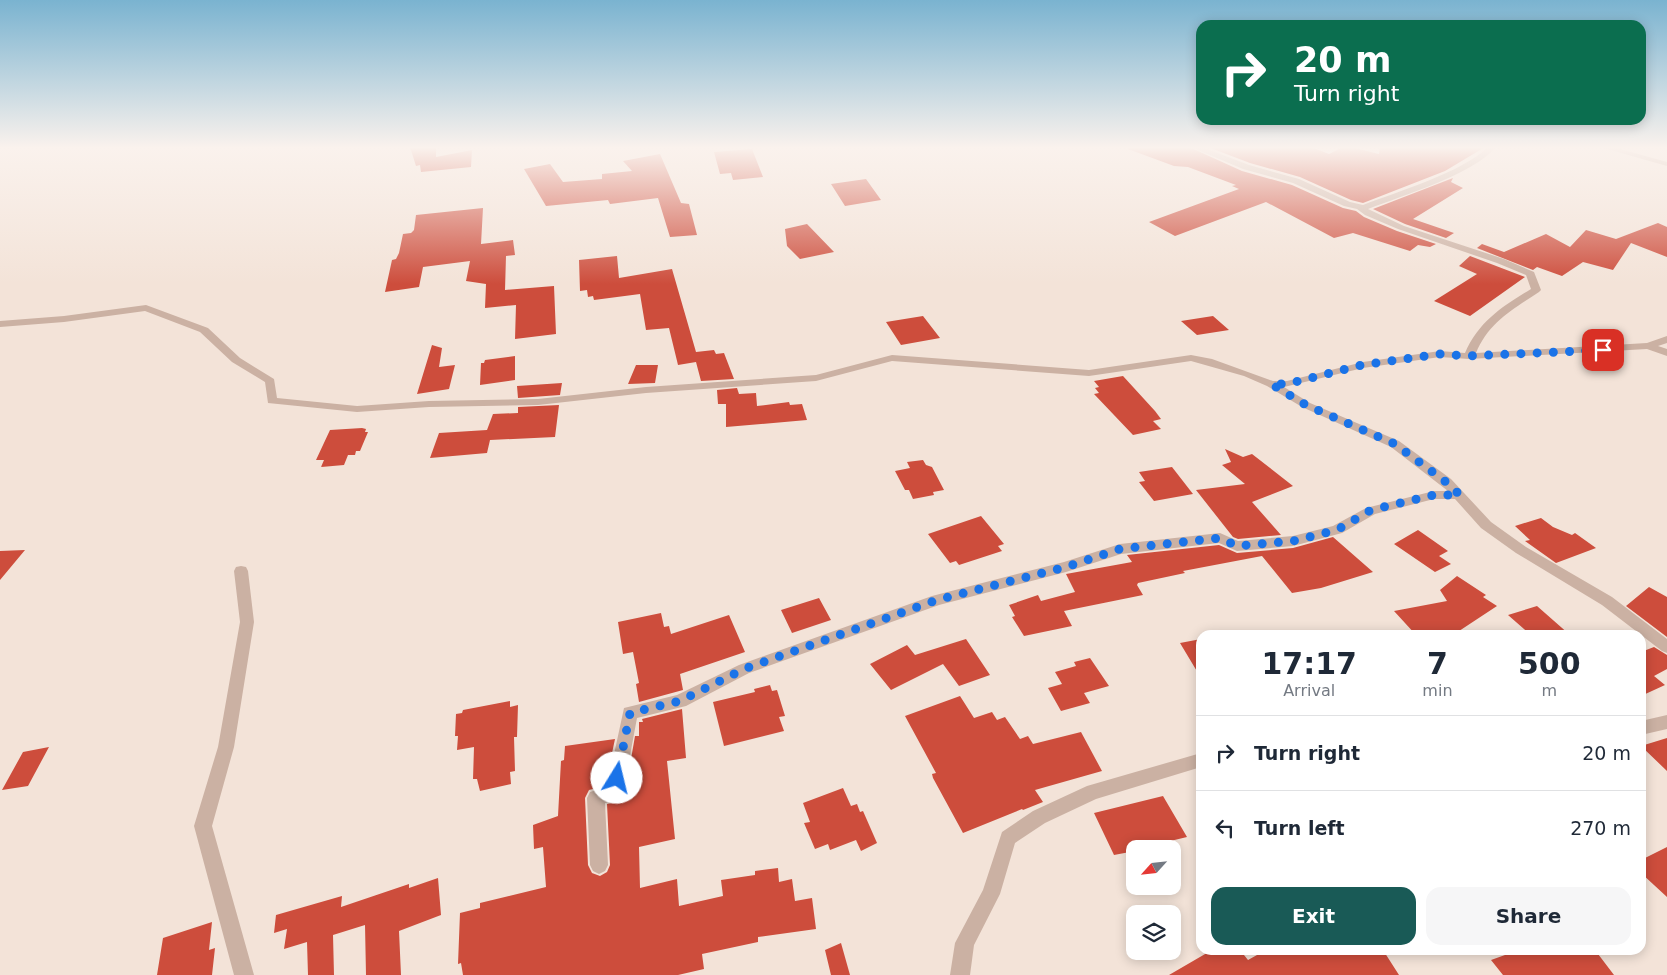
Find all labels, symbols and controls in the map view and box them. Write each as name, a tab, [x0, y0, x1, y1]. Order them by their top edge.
icon: right	[1211, 40, 1276, 105]
text: 20 m	[1294, 40, 1391, 80]
text: Turn right	[1294, 81, 1399, 106]
pin	[1582, 329, 1624, 371]
icon: arrive	[1589, 336, 1617, 364]
text: 17:17	[1261, 646, 1357, 681]
text: 7	[1427, 646, 1448, 681]
text: 500	[1518, 646, 1581, 681]
text: Arrival	[1283, 681, 1335, 700]
text: min	[1422, 681, 1453, 700]
text: m	[1541, 681, 1557, 700]
icon: right	[1211, 739, 1239, 767]
text: Turn right	[1254, 742, 1360, 764]
text: 20 m	[1582, 742, 1631, 764]
position arrow	[590, 751, 642, 803]
icon: left	[1211, 814, 1239, 842]
text: Turn left	[1254, 817, 1345, 839]
text: 270 m	[1570, 817, 1631, 839]
north arrow	[1126, 840, 1181, 895]
map controls	[1126, 840, 1181, 960]
button: Exit	[1211, 887, 1416, 945]
button: Share	[1426, 887, 1631, 945]
button: layers	[1126, 905, 1181, 960]

